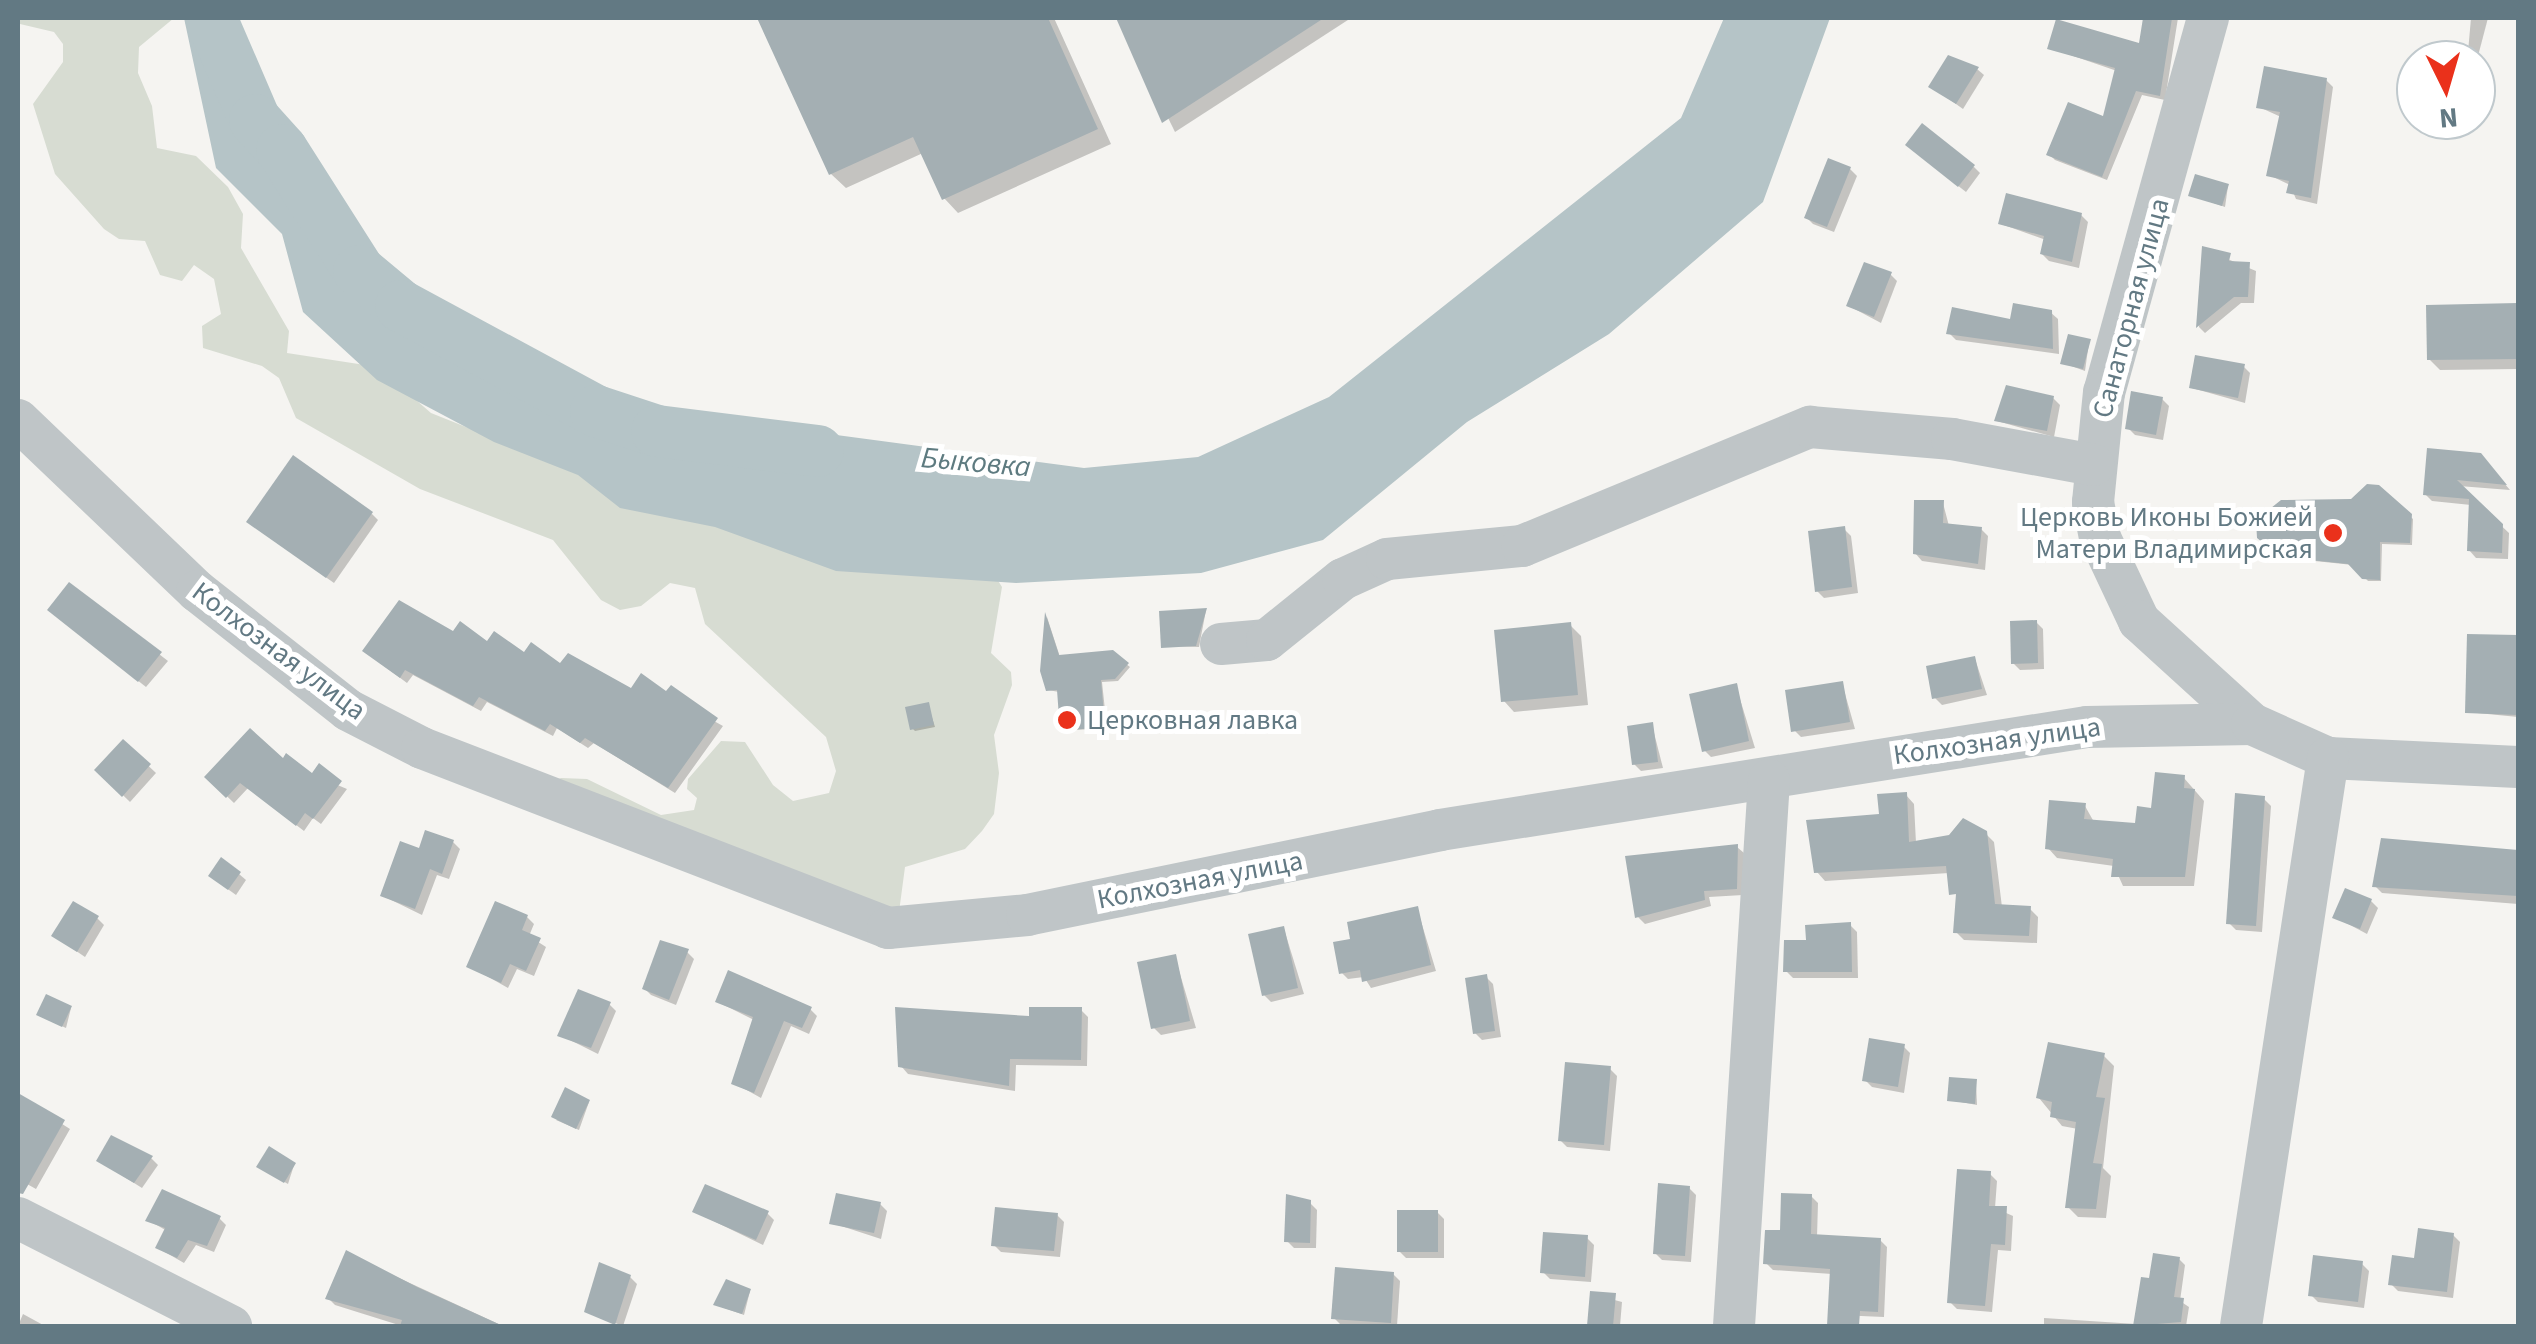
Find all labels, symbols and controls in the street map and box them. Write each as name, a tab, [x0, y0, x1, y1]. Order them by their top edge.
north arrow	[2396, 40, 2496, 140]
text: N	[2437, 97, 2459, 139]
street label: Санаторная улица	[2086, 194, 2176, 422]
water label: Быковка	[920, 440, 1032, 486]
place label: Церковь Иконы Божией Матери Владимирская	[2020, 500, 2313, 566]
marker: Церковь Иконы Божией Матери Владимирская	[2322, 522, 2344, 544]
street label: Колхозная улица	[186, 575, 372, 727]
place label: Церковная лавка	[1087, 703, 1298, 737]
marker: Церковная лавка	[1056, 709, 1078, 731]
street label: Колхозная улица	[1891, 710, 2103, 772]
street label: Колхозная улица	[1094, 844, 1306, 916]

